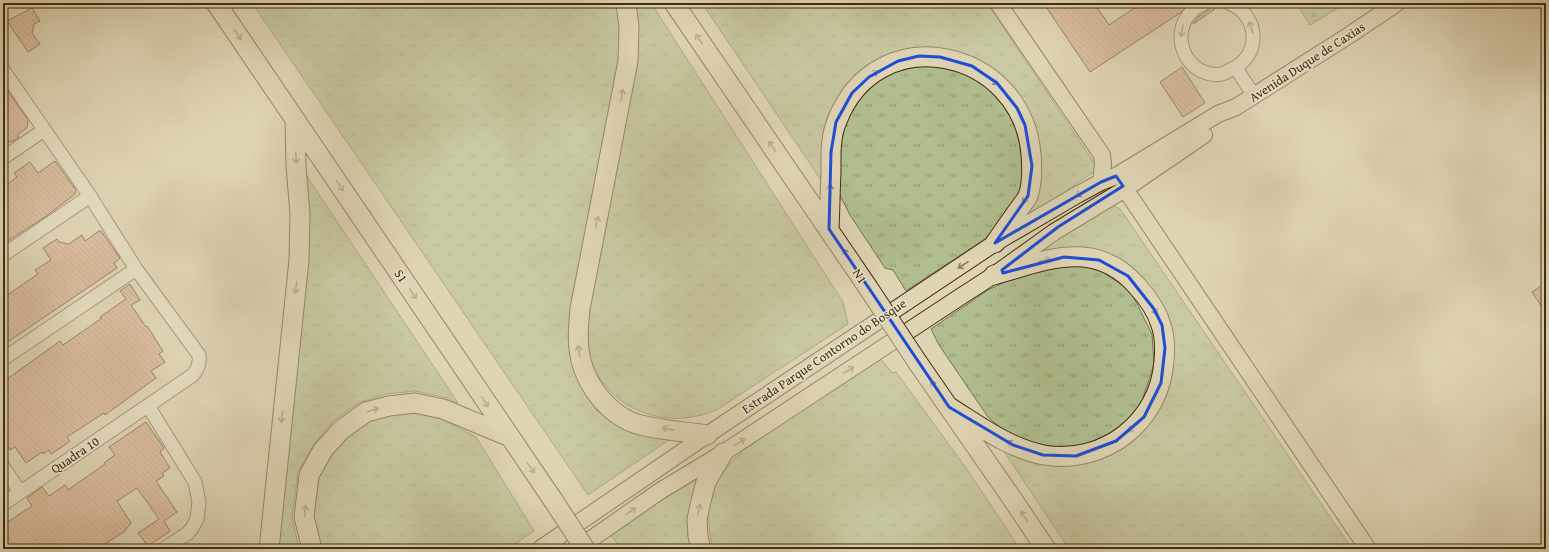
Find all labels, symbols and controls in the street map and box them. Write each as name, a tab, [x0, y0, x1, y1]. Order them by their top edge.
street label: Avenida Duque de Caxias	[1245, 17, 1369, 107]
one-way arrow	[1247, 20, 1254, 33]
one-way arrow	[1178, 25, 1186, 38]
one-way arrow	[234, 30, 242, 41]
one-way arrow	[695, 34, 703, 45]
one-way arrow	[867, 70, 878, 79]
one-way arrow	[987, 77, 998, 85]
one-way arrow	[618, 89, 626, 102]
one-way arrow	[768, 141, 776, 152]
one-way arrow	[292, 151, 299, 164]
one-way arrow	[336, 180, 344, 191]
one-way arrow	[826, 184, 834, 197]
one-way arrow	[1075, 190, 1087, 197]
one-way arrow	[1022, 191, 1029, 203]
one-way arrow	[593, 216, 601, 229]
one-way arrow	[841, 248, 849, 260]
one-way arrow	[1038, 256, 1051, 264]
one-way arrow	[957, 261, 968, 269]
street label: S1	[390, 265, 412, 287]
street label: N1	[848, 265, 872, 287]
one-way arrow	[292, 281, 300, 294]
one-way arrow	[409, 288, 417, 299]
street label: Estrada Parque Contorno do Bosque	[738, 294, 910, 418]
one-way arrow	[1150, 303, 1158, 315]
one-way arrow	[575, 344, 583, 357]
one-way arrow	[843, 366, 854, 374]
one-way arrow	[930, 381, 938, 392]
one-way arrow	[481, 396, 489, 407]
one-way arrow	[367, 406, 380, 413]
one-way arrow	[279, 410, 286, 423]
one-way arrow	[1128, 424, 1138, 433]
one-way arrow	[662, 425, 675, 433]
street label: Quadra 10	[47, 432, 103, 478]
one-way arrow	[735, 437, 746, 446]
one-way arrow	[1007, 440, 1019, 447]
one-way arrow	[527, 462, 535, 473]
one-way arrow	[695, 504, 703, 517]
one-way arrow	[301, 505, 309, 518]
one-way arrow	[625, 507, 636, 515]
one-way arrow	[1020, 511, 1028, 522]

